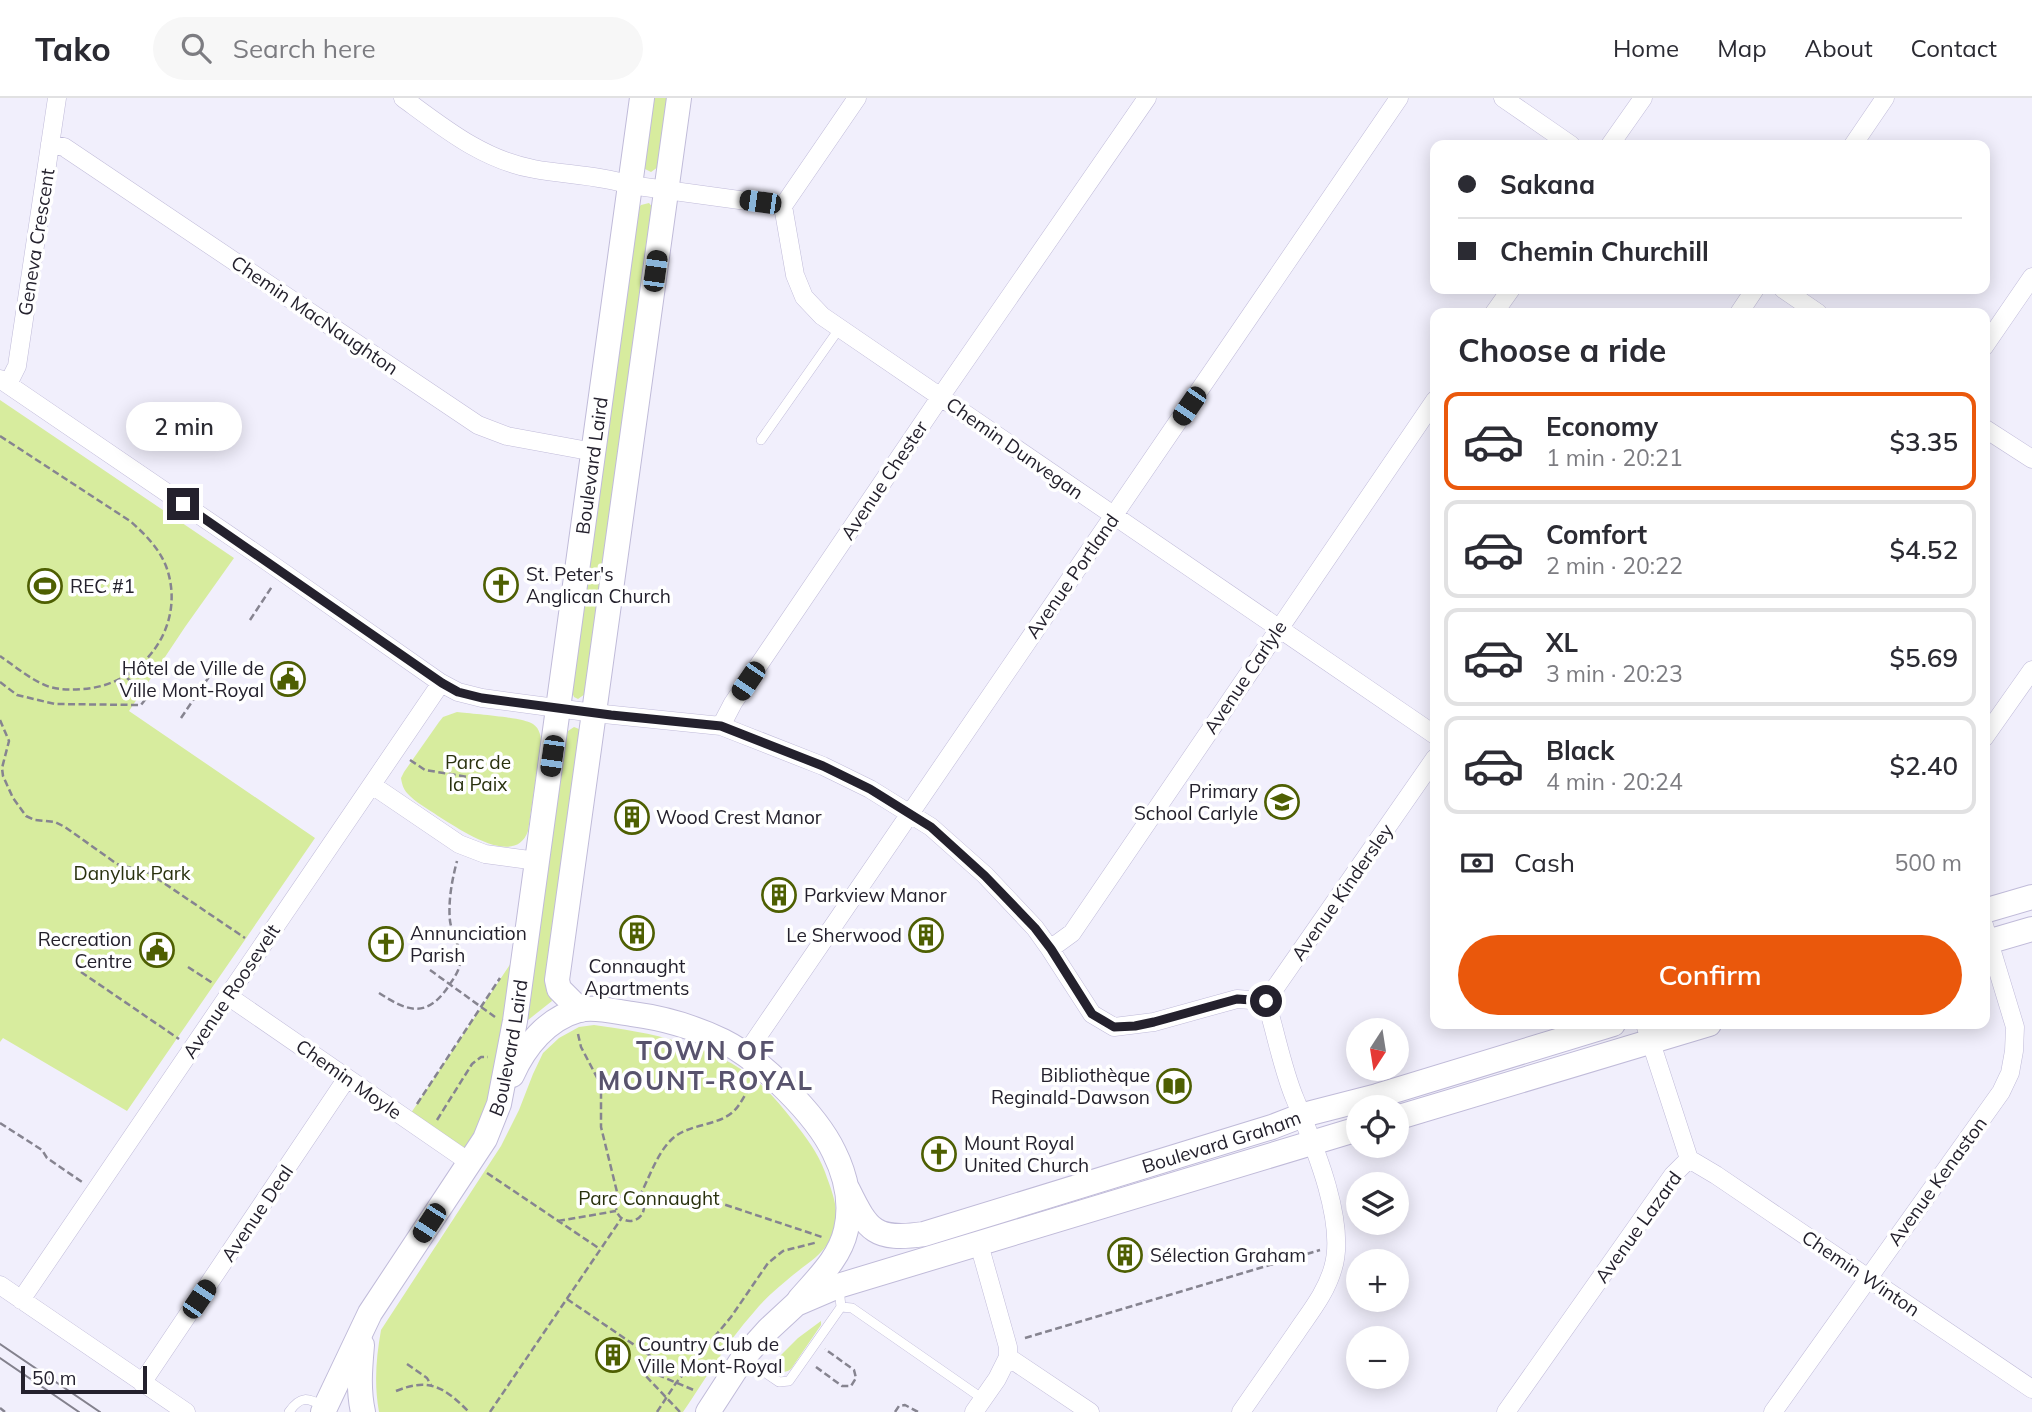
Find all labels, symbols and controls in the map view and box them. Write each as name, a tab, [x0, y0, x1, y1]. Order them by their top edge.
search box	[153, 17, 643, 80]
text: Tako	[35, 28, 111, 69]
icon: search	[177, 29, 215, 67]
text: Search here	[233, 32, 376, 65]
text: Home	[1613, 33, 1679, 63]
text: Map	[1717, 33, 1767, 63]
text: About	[1805, 33, 1873, 63]
text: Contact	[1911, 33, 1997, 63]
street label: Geneva Crescent	[13, 166, 60, 317]
text: Sakana	[1500, 168, 1595, 201]
car	[738, 189, 783, 215]
text: Chemin Churchill	[1500, 235, 1709, 268]
car	[642, 249, 669, 293]
street label: Chemin MacNaughton	[227, 250, 403, 380]
text: Choose a ride	[1458, 330, 1666, 370]
car	[1169, 383, 1210, 429]
street label: Chemin Dunvegan	[942, 392, 1088, 504]
street label: Boulevard Laird	[570, 395, 613, 536]
callout: 2 min	[125, 402, 241, 452]
icon: car	[1462, 410, 1525, 473]
text: Economy	[1546, 410, 1658, 443]
text: 2 min	[154, 412, 214, 441]
street label: Avenue Chester	[835, 416, 933, 544]
text: $3.35	[1889, 425, 1958, 458]
text: 1 min · 20:21	[1546, 443, 1683, 472]
route end	[167, 488, 199, 520]
street label: Avenue Portland	[1020, 509, 1124, 643]
icon: car	[1462, 518, 1525, 581]
text: Comfort	[1546, 518, 1647, 551]
text: $4.52	[1889, 533, 1958, 566]
text: 2 min · 20:22	[1546, 551, 1683, 580]
place label: St. Peter's Anglican Church	[526, 562, 671, 608]
church icon: St. Peter's Anglican Church	[482, 566, 520, 604]
sports icon: REC #1	[26, 567, 64, 605]
place label: REC #1	[70, 574, 135, 598]
street label: Avenue Carlyle	[1198, 616, 1292, 738]
icon: car	[1462, 626, 1525, 689]
text: XL	[1546, 626, 1578, 659]
text: $5.69	[1889, 641, 1958, 674]
place label: Hôtel de Ville de Ville Mont-Royal	[120, 656, 264, 702]
car	[728, 658, 769, 704]
text: 3 min · 20:23	[1546, 659, 1683, 688]
public building icon: Hôtel de Ville de Ville Mont-Royal	[269, 660, 307, 698]
car	[539, 734, 566, 778]
icon: car	[1462, 734, 1525, 797]
text: Black	[1546, 734, 1614, 767]
text: $2.40	[1889, 749, 1958, 782]
park label: Parc de la Paix	[445, 750, 511, 796]
text: 4 min · 20:24	[1546, 767, 1683, 796]
place label: Primary School Carlyle	[1134, 779, 1258, 825]
school or university icon: Primary School Carlyle	[1263, 783, 1301, 821]
building icon: Wood Crest Manor	[613, 798, 651, 836]
place label: Wood Crest Manor	[656, 805, 822, 829]
street label: Avenue Kindersley	[1286, 819, 1398, 965]
icon: cash	[1458, 844, 1496, 882]
text: Cash	[1514, 846, 1575, 879]
text: 500 m	[1894, 848, 1962, 877]
park label: Danyluk Park	[74, 861, 191, 885]
building icon: Parkview Manor	[760, 876, 798, 914]
place label: Parkview Manor	[804, 883, 947, 907]
building icon: Connaught Apartments	[618, 914, 656, 952]
building icon: Le Sherwood	[907, 916, 945, 954]
street label: Avenue Roosevelt	[177, 919, 285, 1063]
place label: Annunciation Parish	[410, 921, 527, 967]
place label: Le Sherwood	[786, 923, 902, 947]
church icon: Annunciation Parish	[367, 925, 405, 963]
place label: Recreation Centre	[38, 927, 132, 973]
public building icon: Recreation Centre	[138, 931, 176, 969]
button: Confirm	[1458, 935, 1962, 1015]
place label: Connaught Apartments	[584, 954, 690, 1000]
street label: Boulevard Laird	[483, 978, 533, 1120]
route start	[1250, 985, 1282, 1017]
north arrow	[1346, 1018, 1409, 1082]
map controls	[1346, 1018, 1409, 1389]
street label: Chemin Moyle	[291, 1034, 407, 1124]
district label: TOWN OF MOUNT-ROYAL	[598, 1034, 814, 1097]
place label: Bibliothèque Reginald-Dawson	[991, 1063, 1150, 1109]
library icon: Bibliothèque Reginald-Dawson	[1155, 1067, 1193, 1105]
button: locate	[1346, 1095, 1409, 1158]
street label: Boulevard Graham	[1139, 1105, 1304, 1178]
street label: Avenue Kenaston	[1882, 1112, 1992, 1250]
place label: Mount Royal United Church	[964, 1131, 1089, 1177]
church icon: Mount Royal United Church	[920, 1135, 958, 1173]
street label: Avenue Deal	[216, 1160, 298, 1266]
street label: Avenue Lazard	[1589, 1166, 1687, 1288]
button: layers	[1346, 1172, 1409, 1235]
park label: Parc Connaught	[578, 1186, 720, 1210]
car	[409, 1200, 450, 1246]
street label: Chemin Winton	[1797, 1225, 1925, 1321]
building icon: Sélection Graham	[1106, 1236, 1144, 1274]
place label: Sélection Graham	[1150, 1243, 1306, 1267]
button: +	[1346, 1249, 1409, 1312]
car	[179, 1276, 220, 1322]
button: −	[1346, 1326, 1409, 1389]
place label: Country Club de Ville Mont-Royal	[638, 1332, 782, 1378]
building icon: Country Club de Ville Mont-Royal	[594, 1336, 632, 1374]
scale bar	[21, 1363, 147, 1395]
text: 50 m	[32, 1366, 76, 1390]

